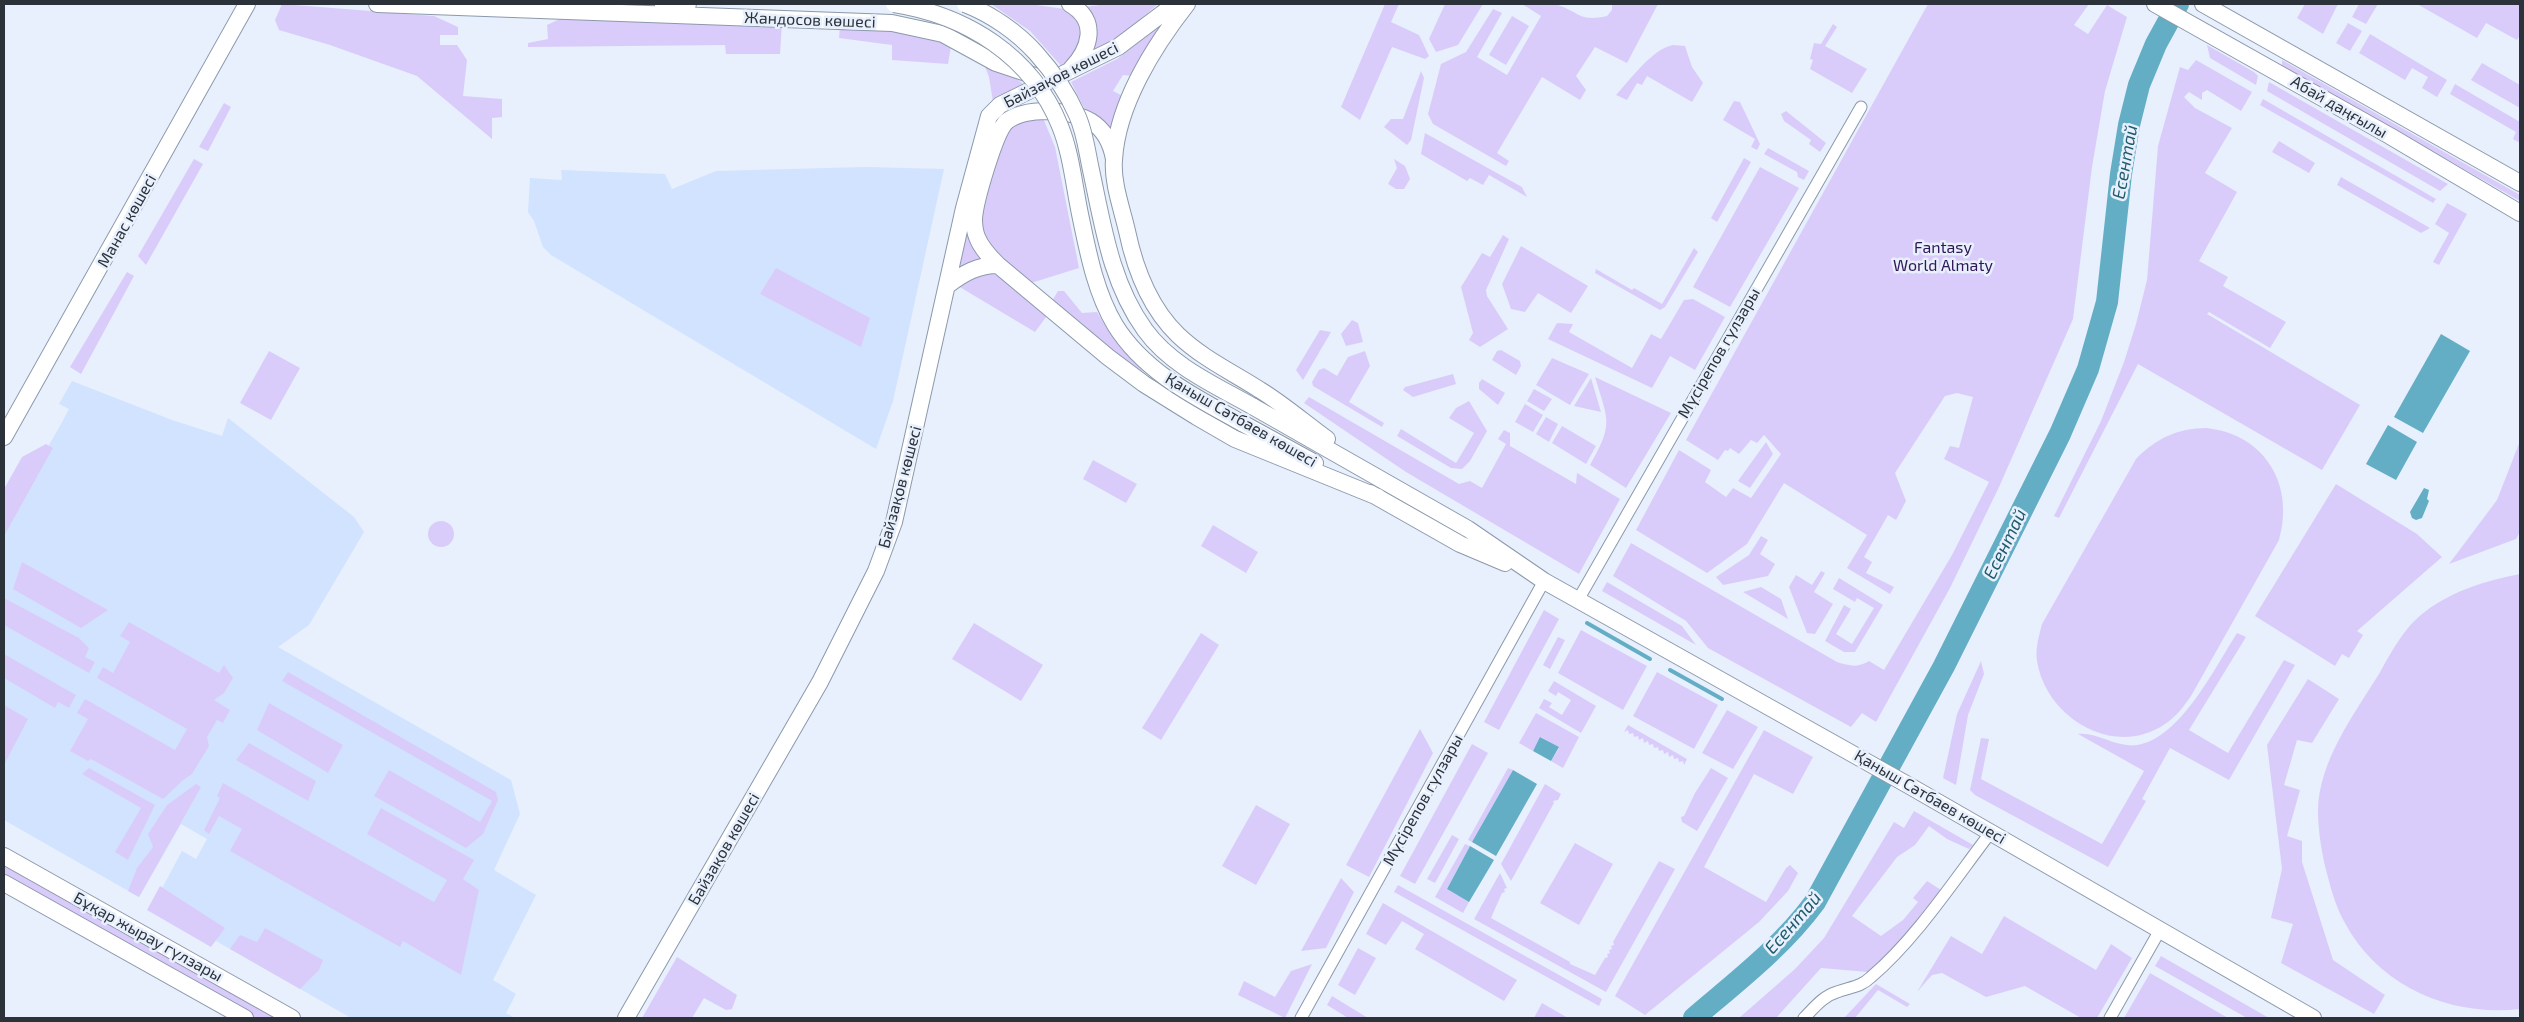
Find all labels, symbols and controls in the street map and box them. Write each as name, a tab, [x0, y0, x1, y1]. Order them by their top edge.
street label: Жандосов көшесі	[744, 8, 876, 32]
street label: Байзақов көшесі	[1000, 38, 1122, 112]
street label: Абай даңғылы	[2287, 72, 2391, 142]
water label: Есентай	[2108, 123, 2142, 201]
street label: Манас көшесі	[94, 171, 160, 271]
park label: Fantasy World Almaty	[1893, 238, 1993, 276]
street label: Мүсірепов гүлзары	[1674, 284, 1764, 422]
street label: Қаныш Сәтбаев көшесі	[1162, 369, 1320, 471]
street label: Байзақов көшесі	[874, 424, 926, 550]
water label: Есентай	[1979, 506, 2031, 582]
street label: Мүсірепов гүлзары	[1379, 731, 1467, 869]
street label: Қаныш Сәтбаев көшесі	[1851, 746, 2009, 848]
street label: Байзақов көшесі	[684, 790, 764, 908]
street label: Бұқар жырау гүлзары	[70, 888, 226, 986]
water label: Есентай	[1760, 888, 1826, 958]

